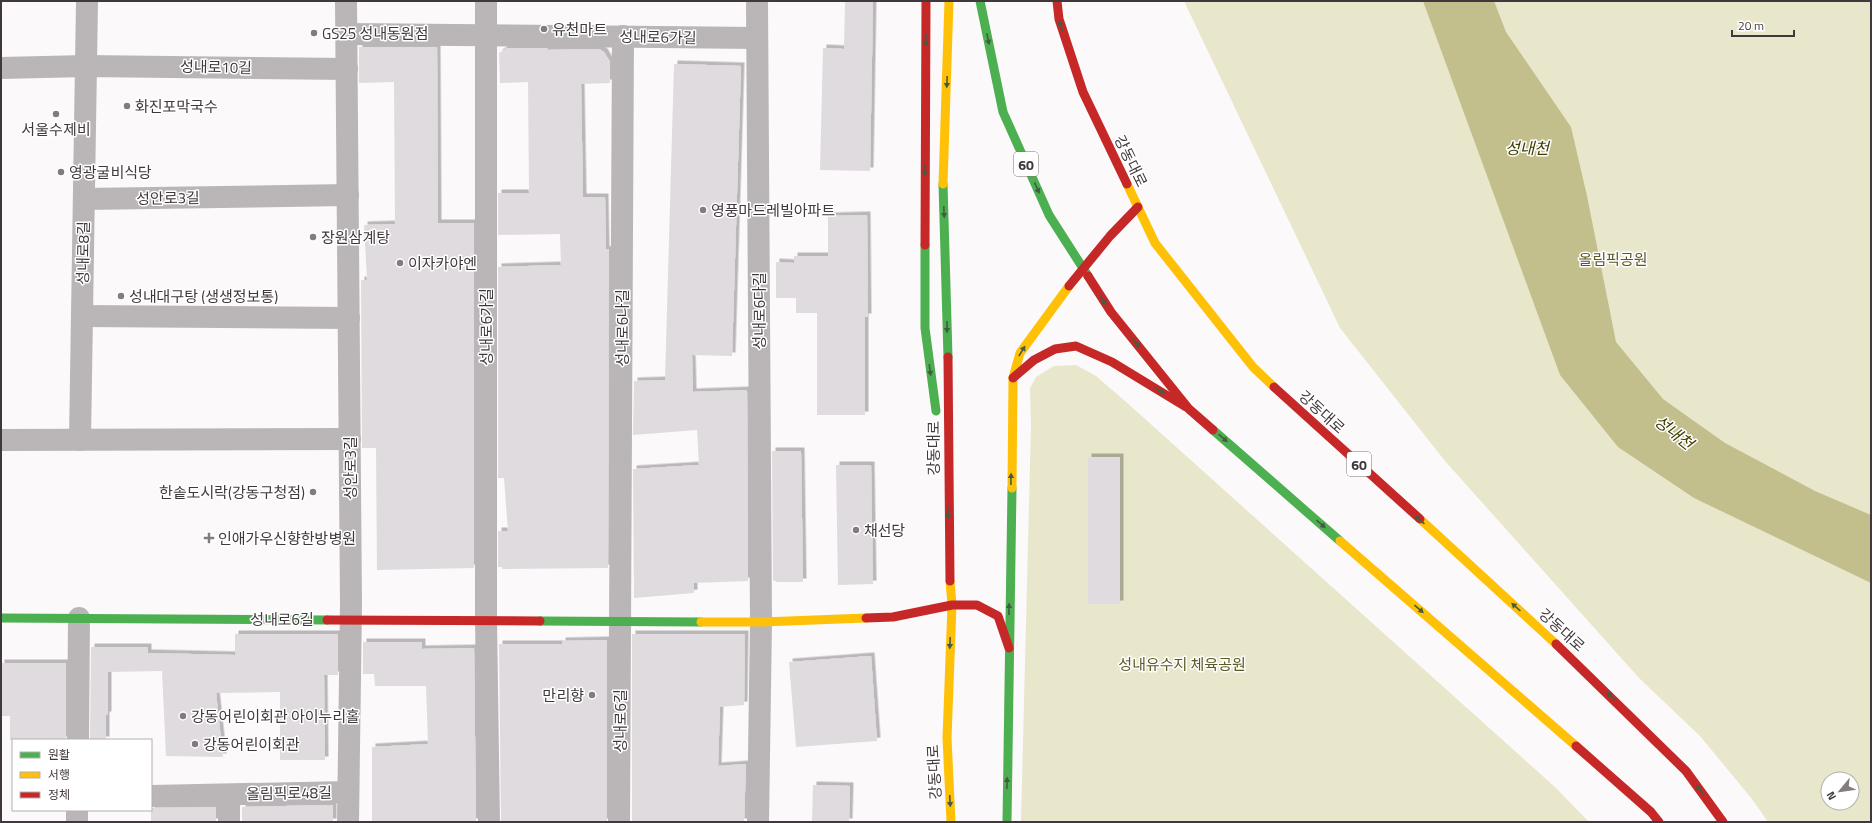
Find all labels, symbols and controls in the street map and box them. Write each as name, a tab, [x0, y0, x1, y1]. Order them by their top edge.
scale bar	[1732, 12, 1794, 38]
text: 20 m	[1738, 16, 1764, 35]
place label: 유천마트	[552, 18, 607, 41]
one-way arrow	[1058, 20, 1064, 32]
place label: GS25 성내동원점	[322, 22, 428, 45]
marker: 유천마트	[539, 24, 549, 34]
street label: 성내로6가길	[619, 25, 697, 49]
marker: GS25 성내동원점	[309, 28, 319, 38]
one-way arrow	[985, 33, 991, 45]
one-way arrow	[923, 34, 929, 47]
street label: 성내로10길	[180, 55, 252, 79]
one-way arrow	[944, 76, 950, 89]
place label: 화진포막국수	[135, 95, 218, 118]
marker: 화진포막국수	[122, 101, 132, 111]
marker: 서울수제비	[51, 109, 61, 119]
place label: 서울수제비	[21, 118, 91, 141]
street label: 강동대로	[1109, 131, 1153, 191]
water label: 성내천	[1505, 136, 1551, 160]
road number: 60	[1014, 152, 1038, 176]
place label: 영광굴비식당	[69, 161, 152, 184]
one-way arrow	[922, 164, 928, 177]
marker: 영광굴비식당	[56, 167, 66, 177]
one-way arrow	[1034, 183, 1040, 194]
street label: 성안로3길	[136, 186, 200, 210]
place label: 영풍마드레빌아파트	[711, 199, 835, 222]
marker: 영풍마드레빌아파트	[698, 205, 708, 215]
one-way arrow	[941, 206, 947, 219]
street label: 성내로8길	[71, 221, 95, 285]
place label: 장원삼계탕	[321, 226, 390, 249]
marker: 장원삼계탕	[308, 232, 318, 242]
park label: 올림픽공원	[1578, 248, 1648, 271]
place label: 이자카야엔	[408, 252, 477, 275]
marker: 이자카야엔	[395, 258, 405, 268]
street label: 성내로6다길	[748, 272, 771, 350]
place label: 성내대구탕 (생생정보통)	[129, 285, 278, 308]
street label: 성내로6가길	[475, 288, 498, 366]
street label: 성내로6나길	[611, 289, 634, 367]
marker: 성내대구탕 (생생정보통)	[116, 291, 126, 301]
one-way arrow	[1099, 295, 1107, 305]
one-way arrow	[944, 321, 950, 334]
one-way arrow	[1131, 337, 1140, 348]
one-way arrow	[1019, 345, 1026, 356]
one-way arrow	[927, 364, 933, 376]
street label: 강동대로	[1294, 385, 1350, 439]
one-way arrow	[1155, 387, 1165, 395]
water label: 성내천	[1649, 409, 1701, 456]
street label: 강동대로	[922, 420, 945, 476]
one-way arrow	[1218, 434, 1228, 443]
street label: 성안로3길	[339, 436, 362, 500]
road number: 60	[1347, 452, 1371, 476]
one-way arrow	[1008, 472, 1014, 485]
place label: 한솥도시락(강동구청점)	[159, 481, 305, 504]
marker: 한솥도시락(강동구청점)	[308, 487, 318, 497]
one-way arrow	[945, 507, 951, 520]
one-way arrow	[1415, 515, 1425, 524]
place label: 채선당	[864, 519, 906, 542]
one-way arrow	[1316, 519, 1326, 528]
marker: 채선당	[851, 525, 861, 535]
place label: 인애가우신향한방병원	[218, 527, 356, 550]
marker: 인애가우신향한방병원	[203, 532, 215, 544]
one-way arrow	[1511, 602, 1521, 612]
one-way arrow	[1006, 603, 1013, 615]
street label: 강동대로	[1534, 603, 1590, 657]
one-way arrow	[1414, 605, 1424, 614]
street label: 성내로6길	[250, 608, 314, 631]
one-way arrow	[947, 637, 953, 650]
park label: 성내유수지 체육공원	[1118, 653, 1246, 676]
place label: 만리향	[543, 684, 584, 707]
street label: 성내로6길	[609, 689, 632, 753]
marker: 만리향	[587, 690, 597, 700]
one-way arrow	[1606, 691, 1616, 701]
place label: 강동어린이회관 아이누리홀	[191, 705, 360, 728]
marker: 강동어린이회관 아이누리홀	[178, 711, 188, 721]
place label: 강동어린이회관	[203, 733, 300, 756]
legend	[12, 739, 152, 811]
marker: 강동어린이회관	[190, 739, 200, 749]
street label: 강동대로	[921, 744, 947, 800]
text: 원활	[48, 745, 70, 764]
text: 서행	[48, 765, 70, 784]
north arrow	[1820, 771, 1860, 811]
one-way arrow	[1004, 776, 1010, 789]
street label: 올림픽로48길	[246, 781, 332, 805]
text: 정체	[48, 785, 70, 804]
one-way arrow	[1696, 785, 1704, 796]
text: N	[1822, 789, 1840, 803]
one-way arrow	[946, 795, 953, 807]

